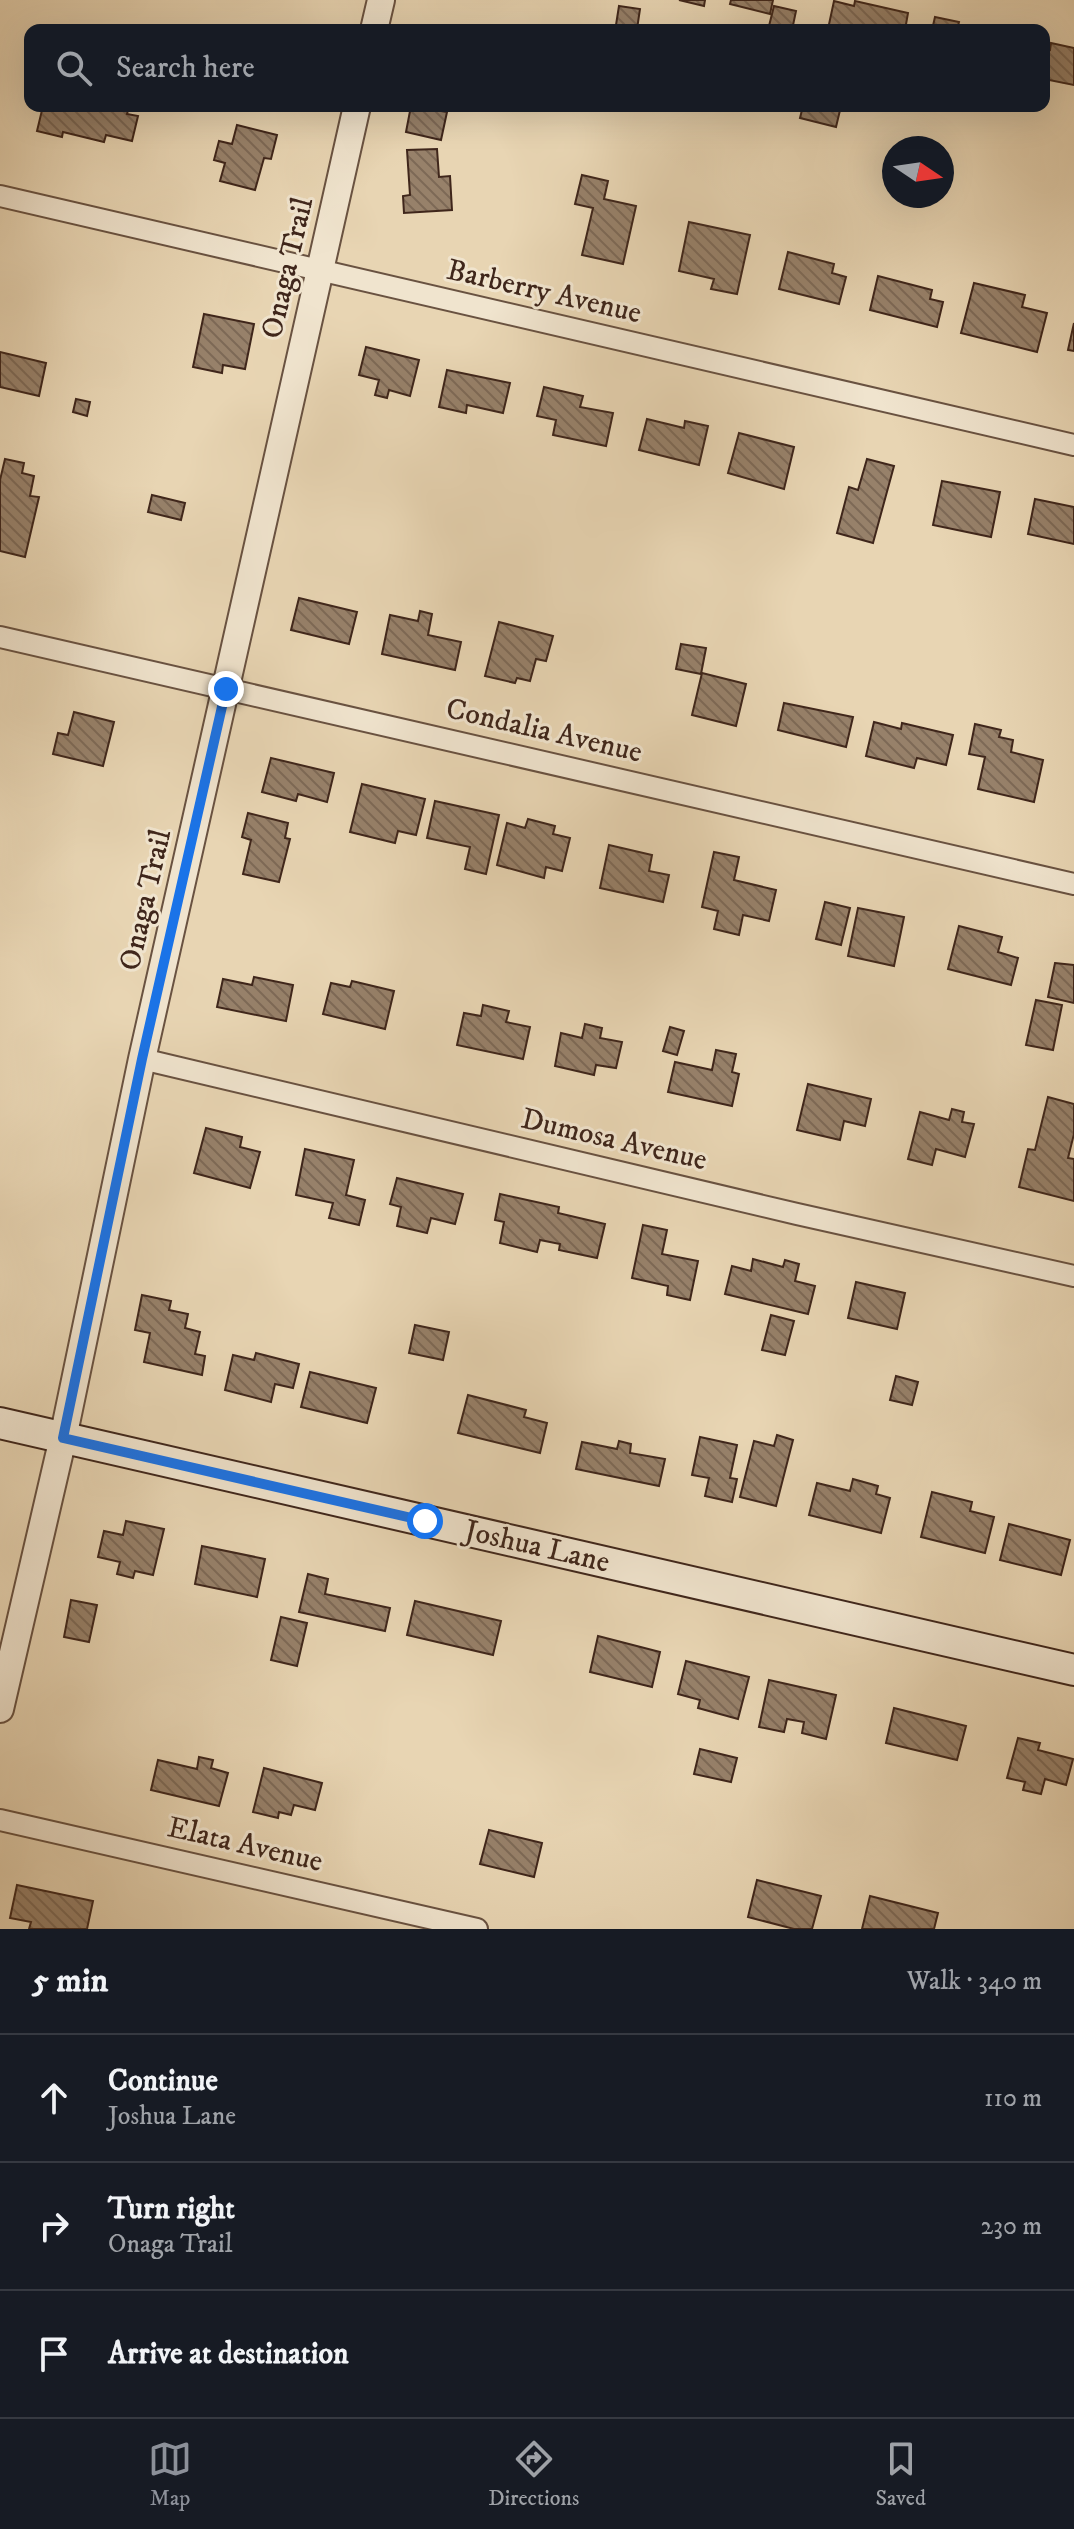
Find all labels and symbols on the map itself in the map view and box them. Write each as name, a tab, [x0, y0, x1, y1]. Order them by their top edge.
north arrow	[882, 136, 954, 208]
street label: Onaga Trail	[254, 194, 322, 342]
street label: Barberry Avenue	[443, 252, 645, 332]
route end	[208, 671, 244, 707]
street label: Condalia Avenue	[442, 690, 646, 772]
street label: Onaga Trail	[112, 826, 180, 974]
street label: Dumosa Avenue	[517, 1101, 711, 1179]
route start	[407, 1503, 443, 1539]
street label: Joshua Lane	[458, 1512, 613, 1582]
street label: Elata Avenue	[164, 1809, 326, 1881]

